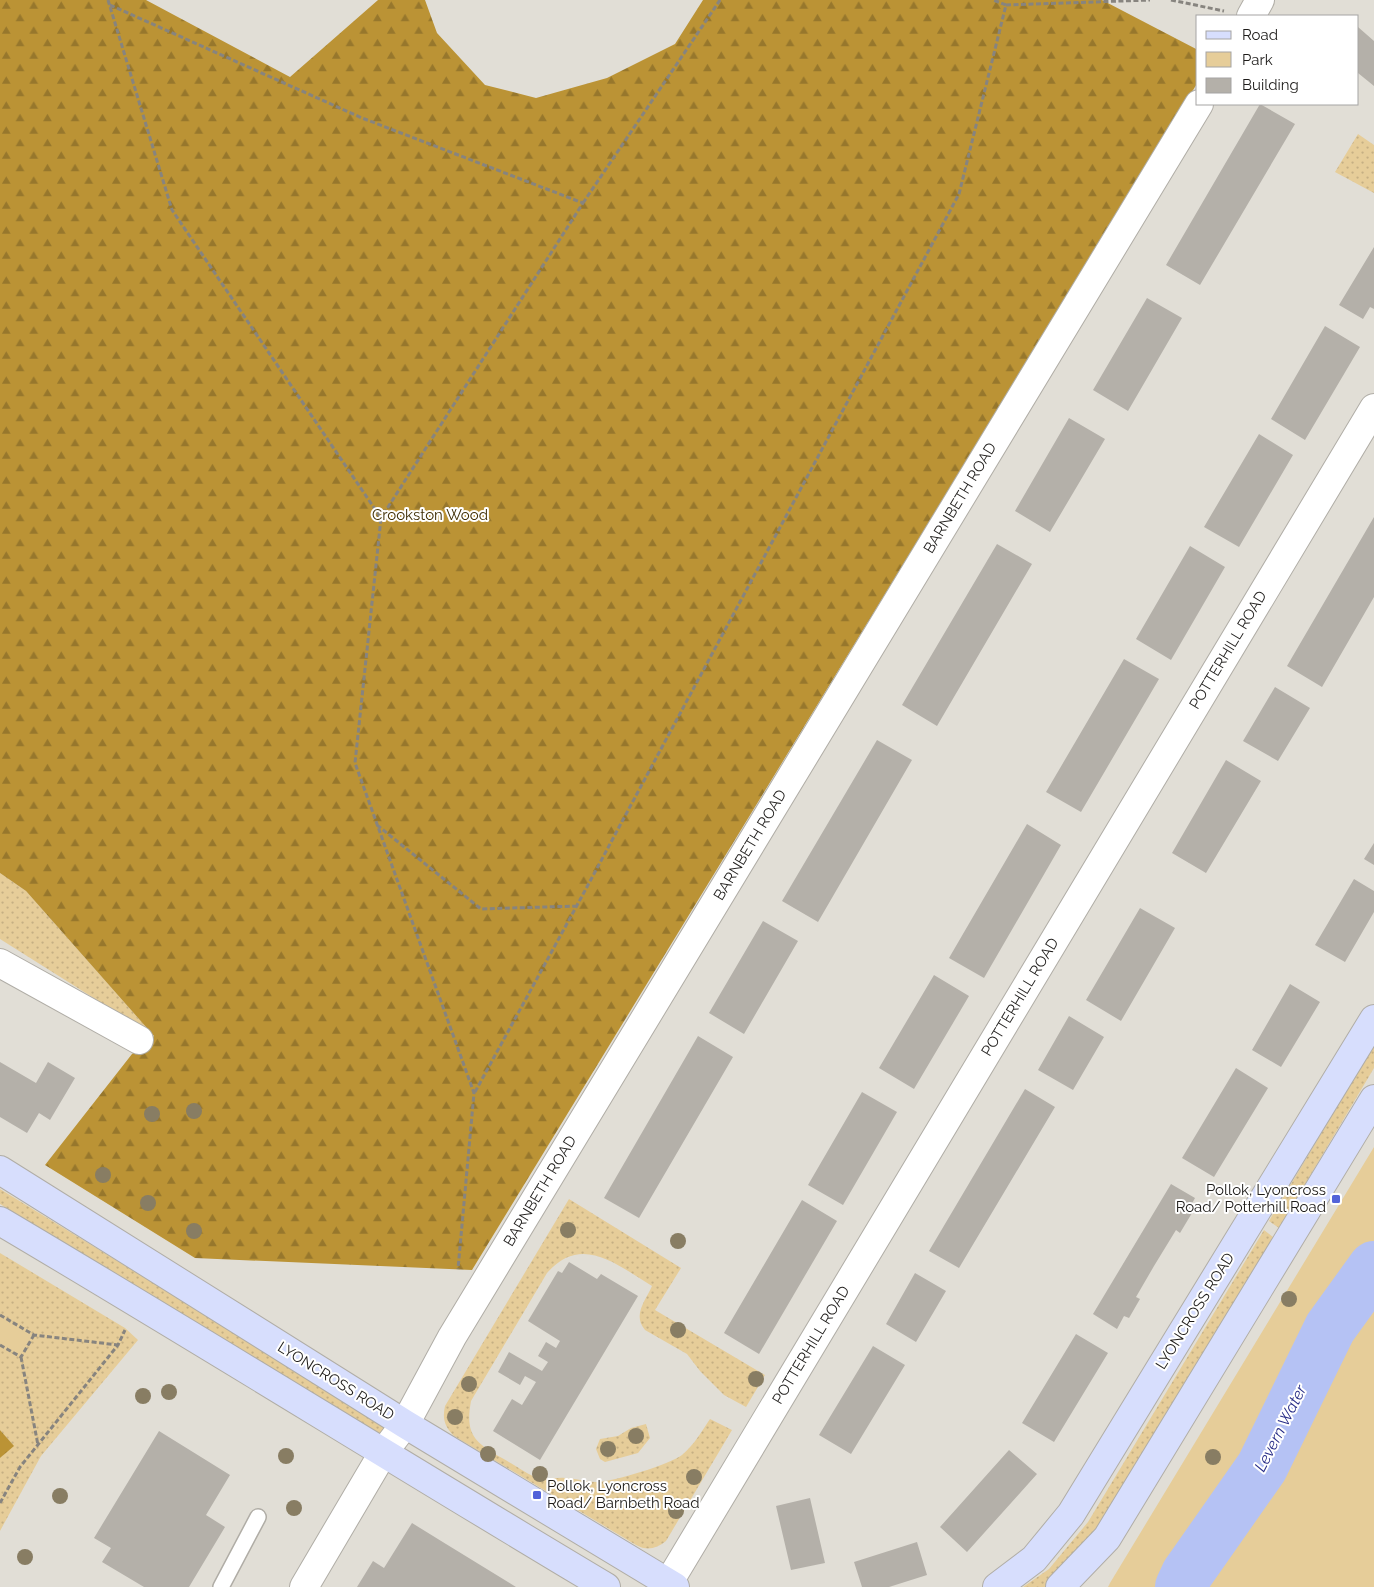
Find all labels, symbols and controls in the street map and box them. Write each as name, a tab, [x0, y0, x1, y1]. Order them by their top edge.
legend	[1196, 15, 1359, 105]
text: Road	[1242, 26, 1278, 44]
text: Park	[1242, 51, 1273, 69]
text: Building	[1242, 76, 1299, 94]
street label: BARNBETH ROAD	[920, 439, 1000, 557]
park label: Crookston Wood	[372, 506, 488, 524]
street label: POTTERHILL ROAD	[1186, 587, 1271, 712]
street label: BARNBETH ROAD	[710, 786, 790, 904]
street label: POTTERHILL ROAD	[978, 934, 1063, 1059]
street label: BARNBETH ROAD	[500, 1132, 580, 1250]
place label: Pollok, Lyoncross Road/ Potterhill Road	[1176, 1181, 1326, 1216]
marker: Pollok, Lyoncross Road/ Potterhill Road	[1330, 1193, 1342, 1205]
street label: LYONCROSS ROAD	[1152, 1249, 1238, 1373]
street label: POTTERHILL ROAD	[769, 1282, 854, 1407]
street label: LYONCROSS ROAD	[274, 1338, 398, 1424]
water label: Levern Water	[1251, 1381, 1311, 1475]
place label: Pollok, Lyoncross Road/ Barnbeth Road	[547, 1477, 700, 1512]
marker: Pollok, Lyoncross Road/ Barnbeth Road	[531, 1489, 543, 1501]

